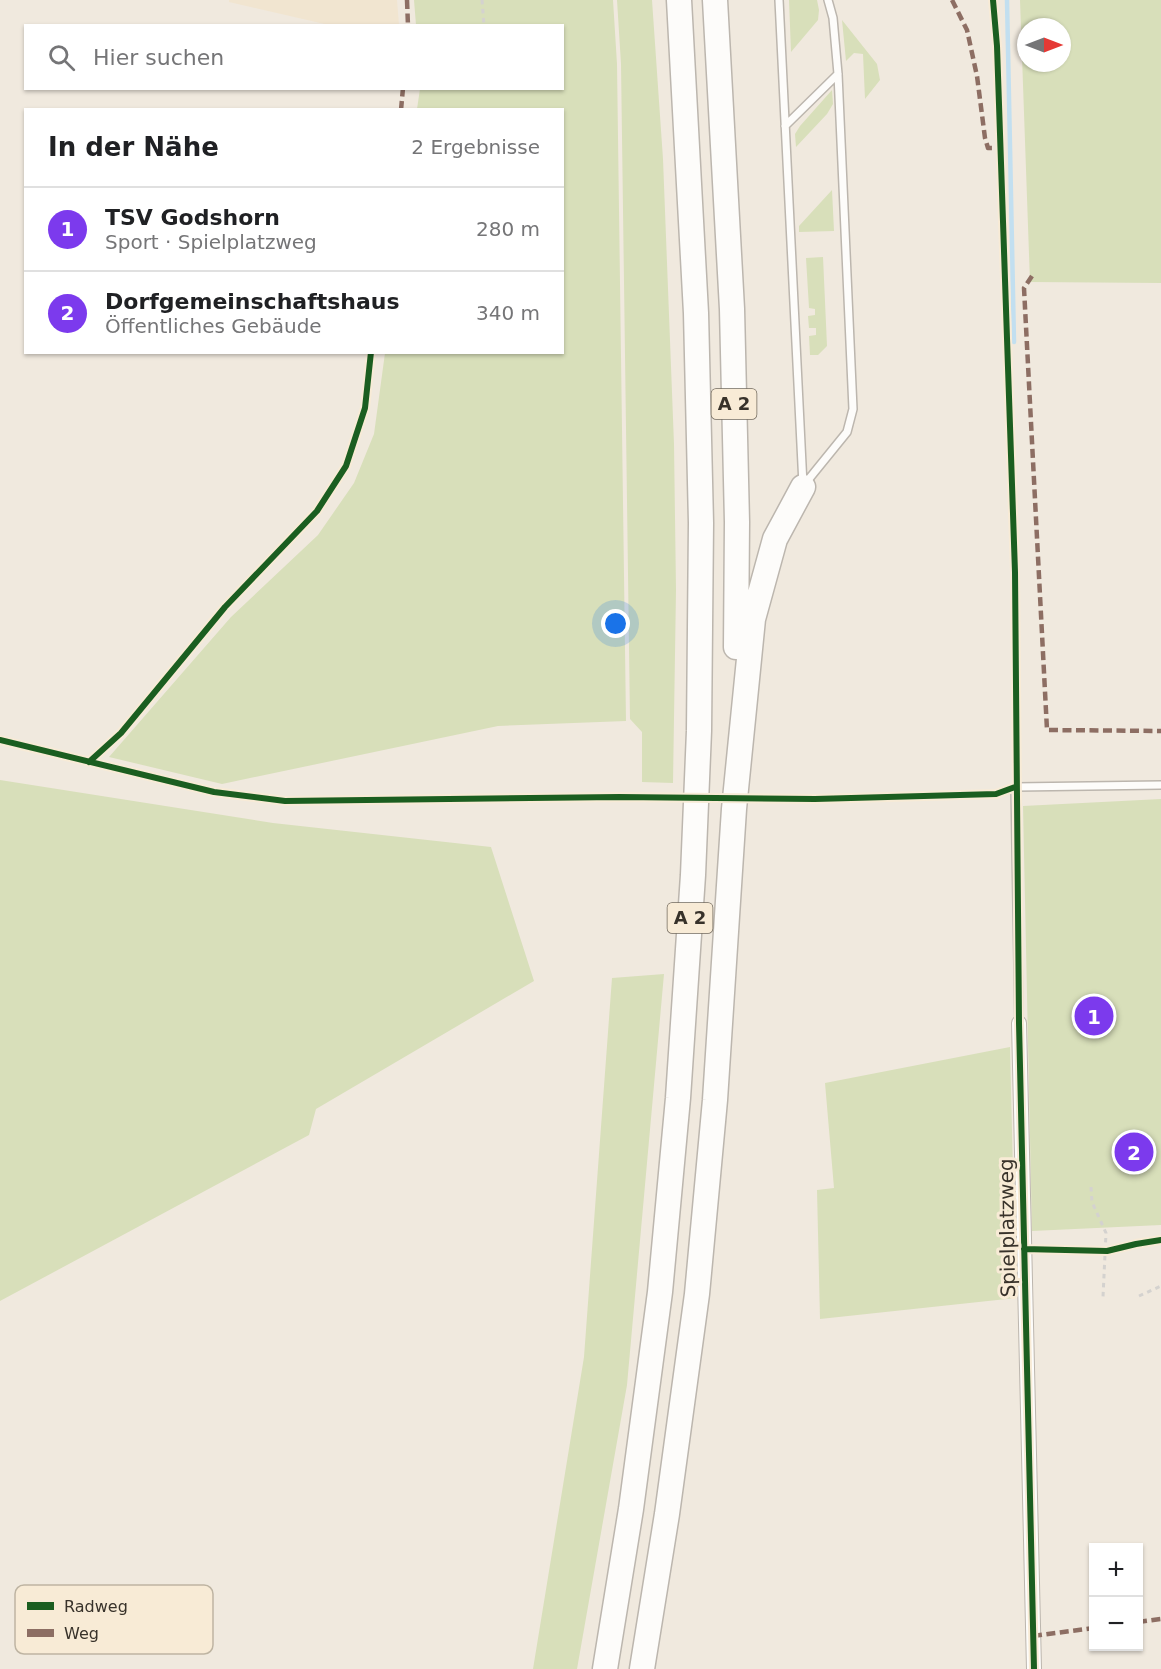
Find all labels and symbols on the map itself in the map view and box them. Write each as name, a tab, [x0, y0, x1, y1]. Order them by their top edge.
north arrow	[1017, 18, 1071, 72]
road number: A 2	[712, 389, 756, 419]
your location	[601, 609, 630, 638]
road number: A 2	[668, 903, 712, 933]
pin: 1	[1074, 994, 1114, 1038]
pin: 2	[1114, 1130, 1154, 1174]
street label: Spielplatzweg	[994, 1158, 1020, 1298]
legend	[15, 1585, 213, 1654]
text: Radweg	[64, 1597, 128, 1616]
text: Weg	[64, 1624, 99, 1643]

